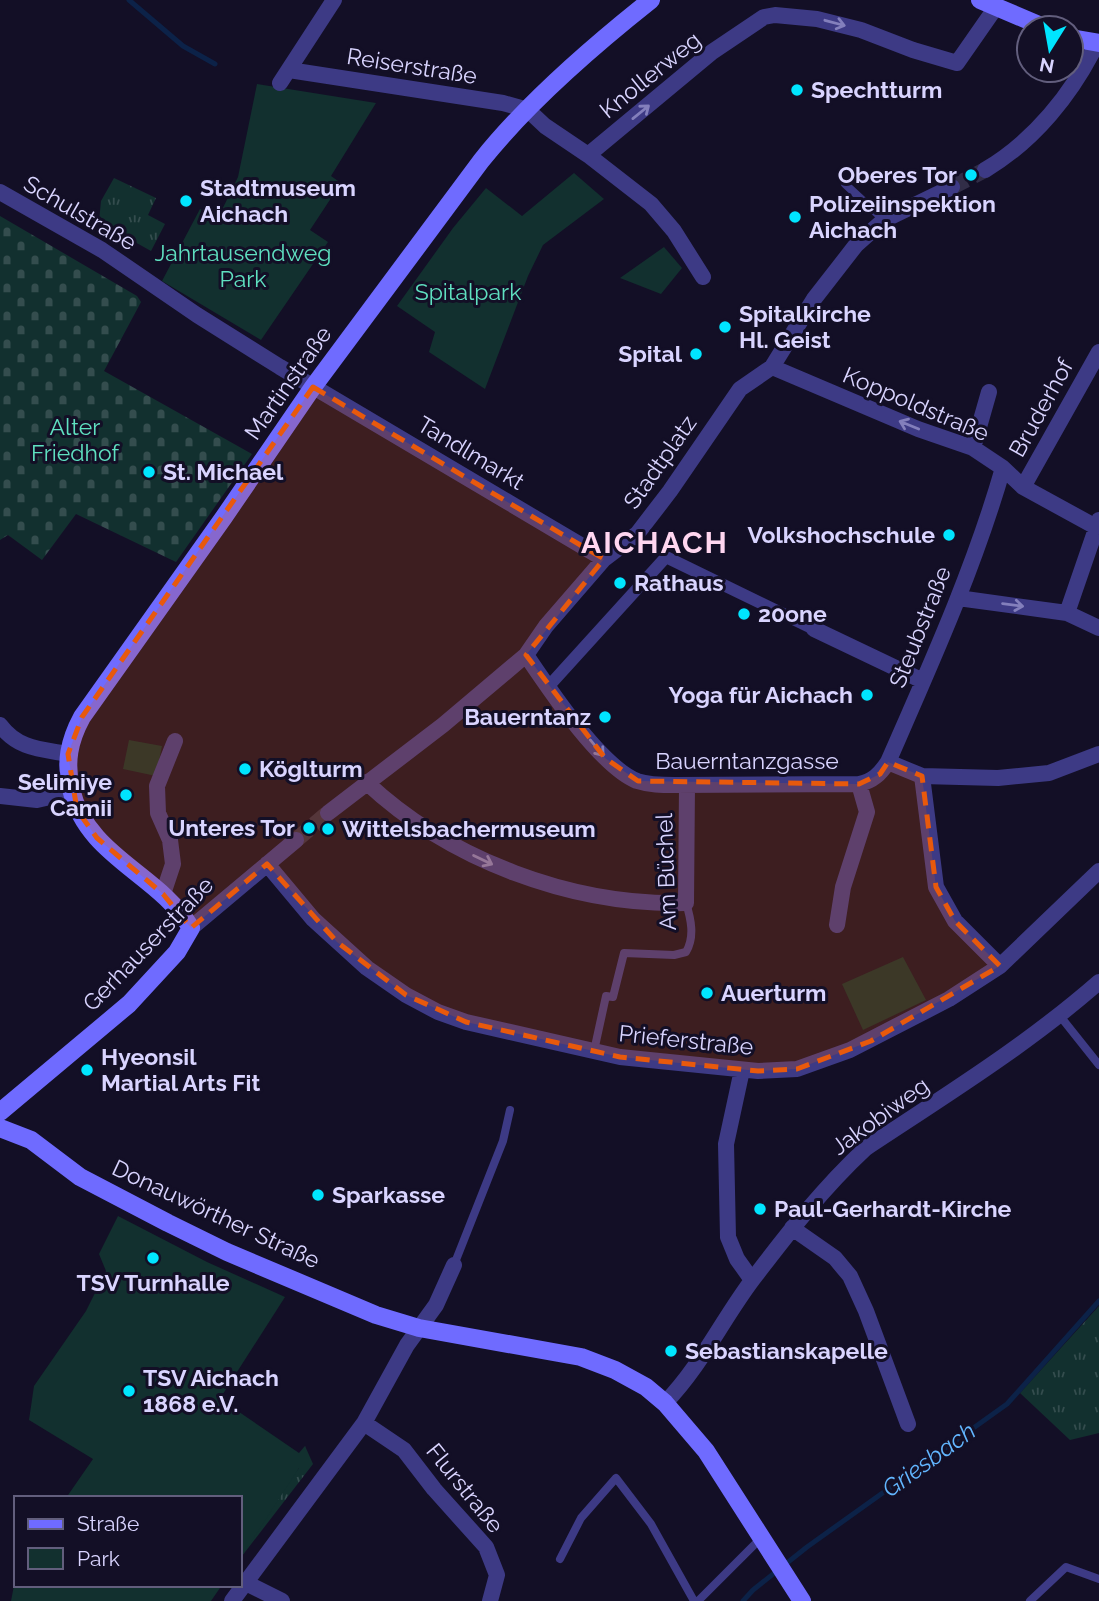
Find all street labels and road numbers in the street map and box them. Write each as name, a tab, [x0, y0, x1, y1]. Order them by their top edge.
street label: Knollerweg	[594, 26, 706, 123]
street label: Reiserstraße	[345, 42, 479, 89]
street label: Schulstraße	[19, 170, 141, 256]
street label: Martinstraße	[239, 321, 337, 445]
street label: Bruderhof	[1003, 353, 1079, 461]
street label: Koppoldstraße	[839, 361, 993, 446]
street label: Tandlmarkt	[413, 410, 530, 495]
street label: Stadtplatz	[618, 410, 702, 514]
street label: Steubstraße	[883, 562, 956, 691]
street label: Bauerntanzgasse	[655, 747, 839, 774]
street label: Am Büchel	[650, 812, 681, 931]
street label: Gerhauserstraße	[77, 871, 218, 1016]
street label: Prieferstraße	[617, 1019, 755, 1060]
street label: Jakobiweg	[826, 1071, 934, 1160]
street label: Donauwörther Straße	[108, 1154, 324, 1274]
street label: Flurstraße	[421, 1438, 510, 1538]

